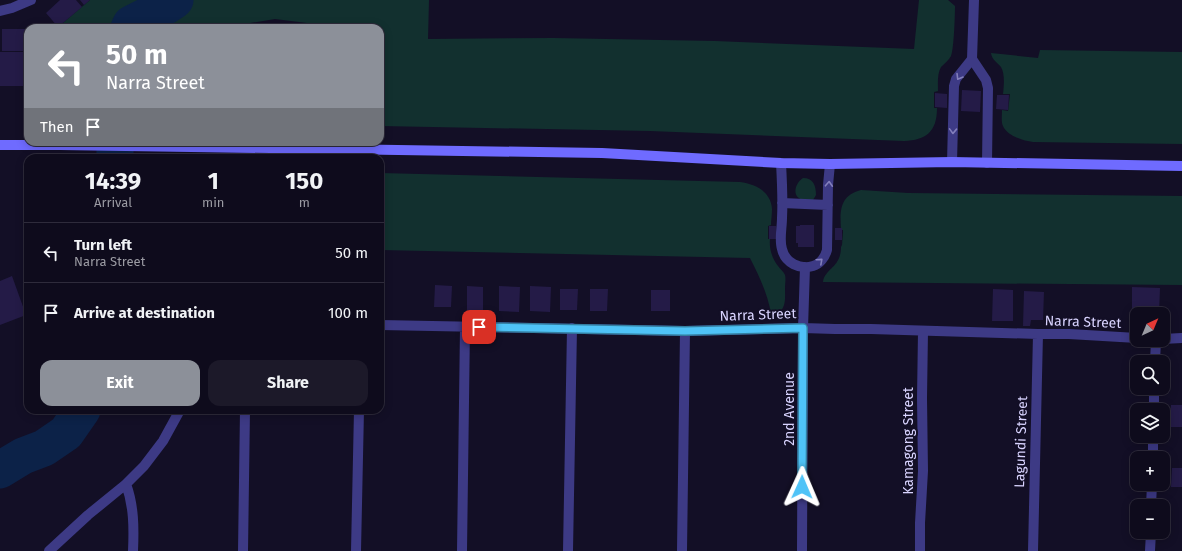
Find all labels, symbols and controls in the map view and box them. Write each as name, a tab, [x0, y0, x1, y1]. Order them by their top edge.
text: 50 m	[106, 38, 168, 71]
icon: left	[40, 40, 92, 92]
text: Narra Street	[106, 72, 205, 94]
one-way arrow	[956, 73, 963, 80]
icon: arrive	[82, 116, 104, 138]
text: Then	[40, 118, 74, 136]
one-way arrow	[949, 128, 957, 134]
text: 14:39	[85, 167, 141, 195]
text: 1	[208, 167, 219, 195]
text: 150	[285, 167, 323, 195]
one-way arrow	[824, 181, 833, 187]
text: Arrival	[94, 195, 132, 210]
text: min	[202, 195, 224, 210]
text: m	[299, 195, 310, 210]
text: Turn left	[74, 236, 132, 254]
icon: left	[40, 242, 62, 264]
text: 50 m	[335, 244, 368, 262]
text: Narra Street	[74, 254, 145, 269]
one-way arrow	[815, 258, 823, 265]
icon: arrive	[40, 302, 62, 324]
text: Arrive at destination	[74, 304, 215, 322]
text: 100 m	[328, 304, 368, 322]
street label: Narra Street	[719, 305, 798, 325]
north arrow	[1130, 307, 1170, 347]
map controls	[1130, 307, 1170, 539]
pin	[462, 310, 496, 344]
street label: Narra Street	[1044, 312, 1123, 332]
icon: arrive	[468, 316, 490, 338]
button: search	[1130, 355, 1170, 395]
button: Exit	[40, 360, 200, 406]
button: Share	[208, 360, 368, 406]
street label: 2nd Avenue	[781, 372, 798, 446]
street label: Kamagong Street	[900, 386, 917, 495]
street label: Lagundi Street	[1011, 395, 1031, 488]
button: layers	[1130, 403, 1170, 443]
button: +	[1130, 451, 1170, 491]
position arrow	[781, 466, 823, 508]
button: −	[1130, 499, 1170, 539]

